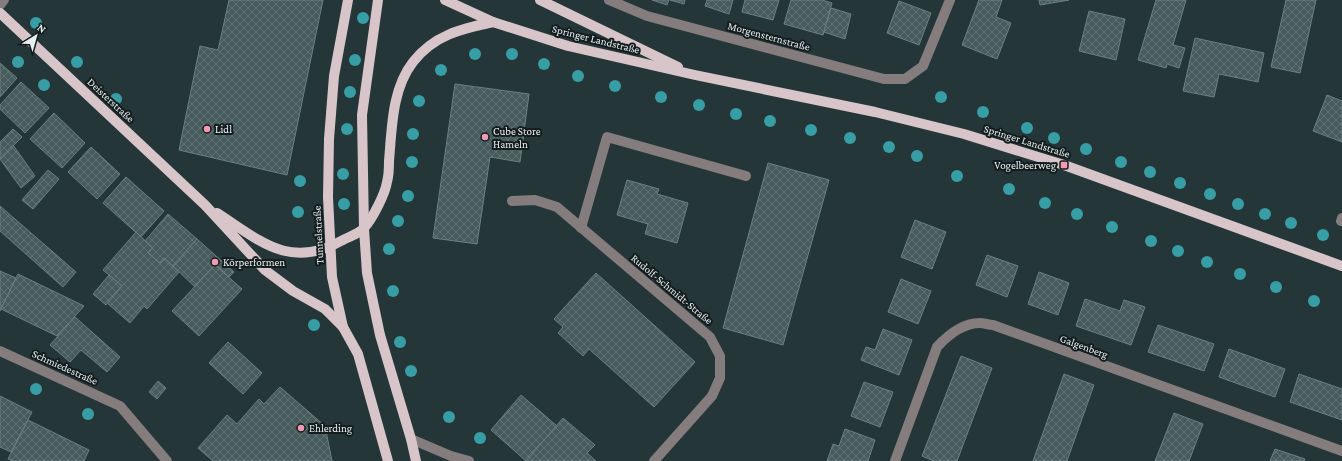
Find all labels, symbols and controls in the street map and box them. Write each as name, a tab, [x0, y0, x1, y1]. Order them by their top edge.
north arrow	[16, 16, 56, 56]
street label: Morgensternstraße	[726, 19, 812, 54]
text: N	[35, 21, 49, 35]
street label: Springer Landstraße	[551, 22, 641, 57]
street label: Deisterstraße	[85, 75, 137, 125]
street label: Springer Landstraße	[982, 122, 1072, 161]
place label: Lidl	[215, 123, 232, 135]
marker: Lidl	[202, 124, 212, 134]
place label: Cube Store Hameln	[493, 125, 541, 150]
marker: Cube Store Hameln	[480, 132, 490, 142]
place label: Vogelbeerweg	[994, 159, 1057, 172]
marker: Vogelbeerweg	[1059, 160, 1069, 170]
street label: Tunnelstraße	[310, 205, 326, 265]
street label: Rudolf-Schmidt-Straße	[629, 251, 715, 327]
place label: Körperformen	[223, 256, 285, 269]
marker: Körperformen	[210, 257, 220, 267]
street label: Galgenberg	[1058, 332, 1110, 361]
street label: Schmiedestraße	[30, 347, 100, 387]
place label: Ehlerding	[309, 422, 353, 435]
marker: Ehlerding	[296, 423, 306, 433]

